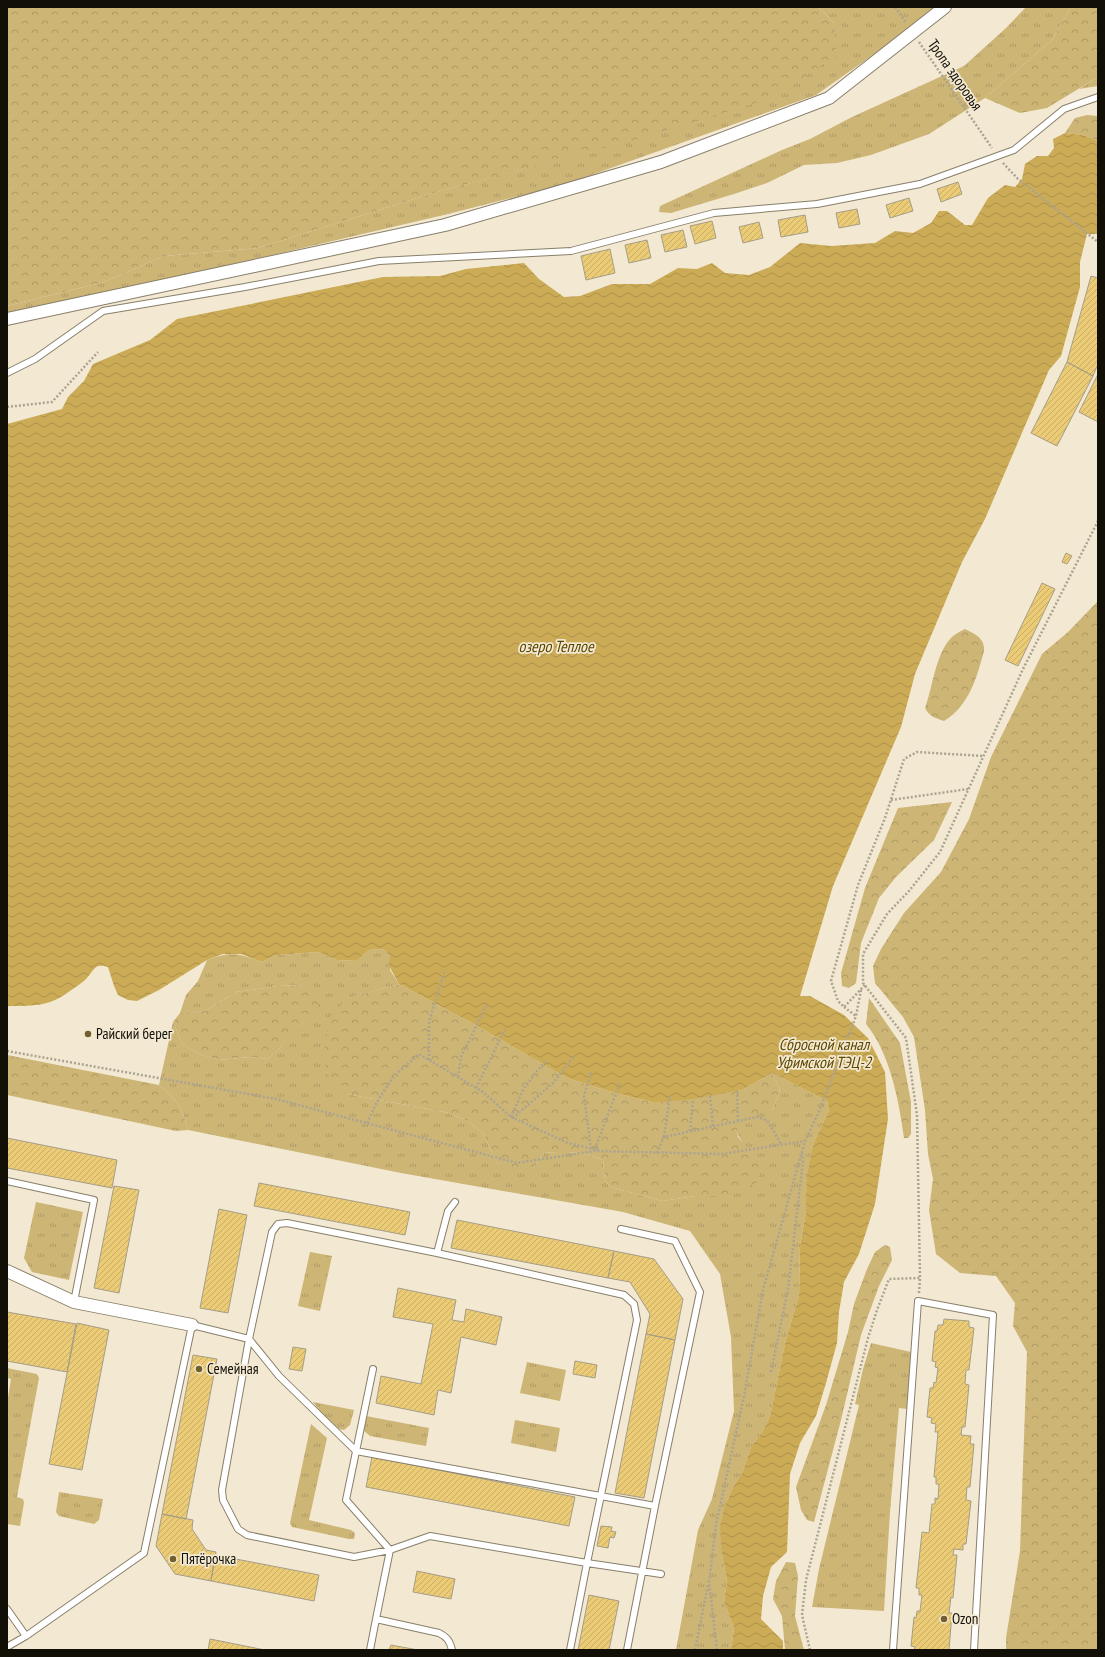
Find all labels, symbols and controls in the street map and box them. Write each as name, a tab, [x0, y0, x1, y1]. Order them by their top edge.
street label: Тропа здоровья	[924, 35, 987, 114]
water label: озеро Теплое	[518, 636, 595, 656]
place label: Райский берег	[96, 1024, 173, 1043]
marker: Райский берег	[83, 1029, 93, 1039]
water label: Сбросной канал Уфимской ТЭЦ-2	[777, 1034, 873, 1072]
place label: Семейная	[207, 1359, 259, 1378]
marker: Семейная	[194, 1364, 204, 1374]
place label: Пятёрочка	[181, 1549, 236, 1568]
marker: Пятёрочка	[168, 1554, 178, 1564]
place label: Ozon	[952, 1609, 978, 1628]
marker: Ozon	[939, 1614, 949, 1624]

